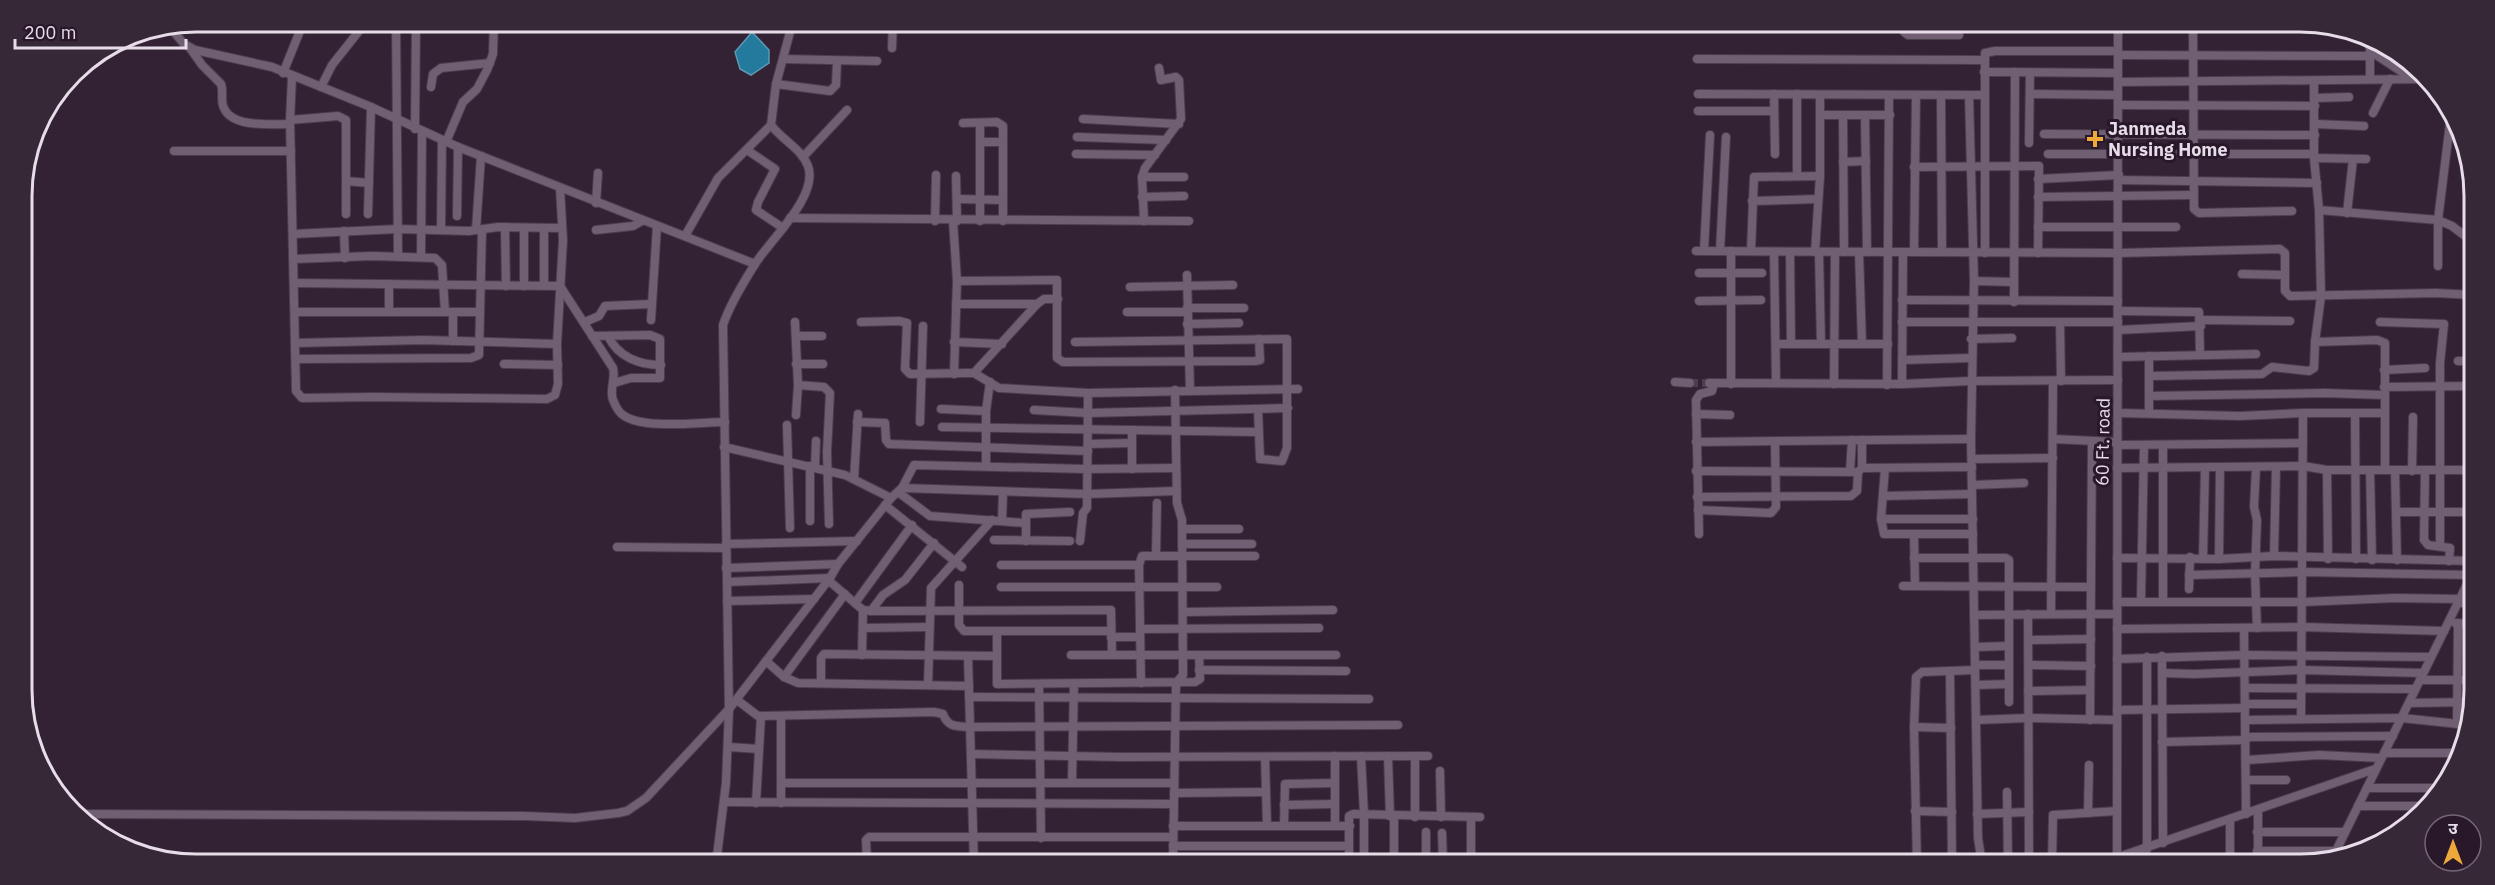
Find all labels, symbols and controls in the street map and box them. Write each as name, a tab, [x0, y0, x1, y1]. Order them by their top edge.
scale bar	[15, 12, 186, 50]
text: 200 m	[24, 21, 76, 44]
place label: Janmeda Nursing Home	[2108, 117, 2228, 161]
marker: Janmeda Nursing Home	[2086, 130, 2104, 148]
street label: 60 Ft. road	[2090, 398, 2115, 486]
north arrow	[2423, 813, 2483, 873]
text: उ	[2448, 818, 2458, 838]

